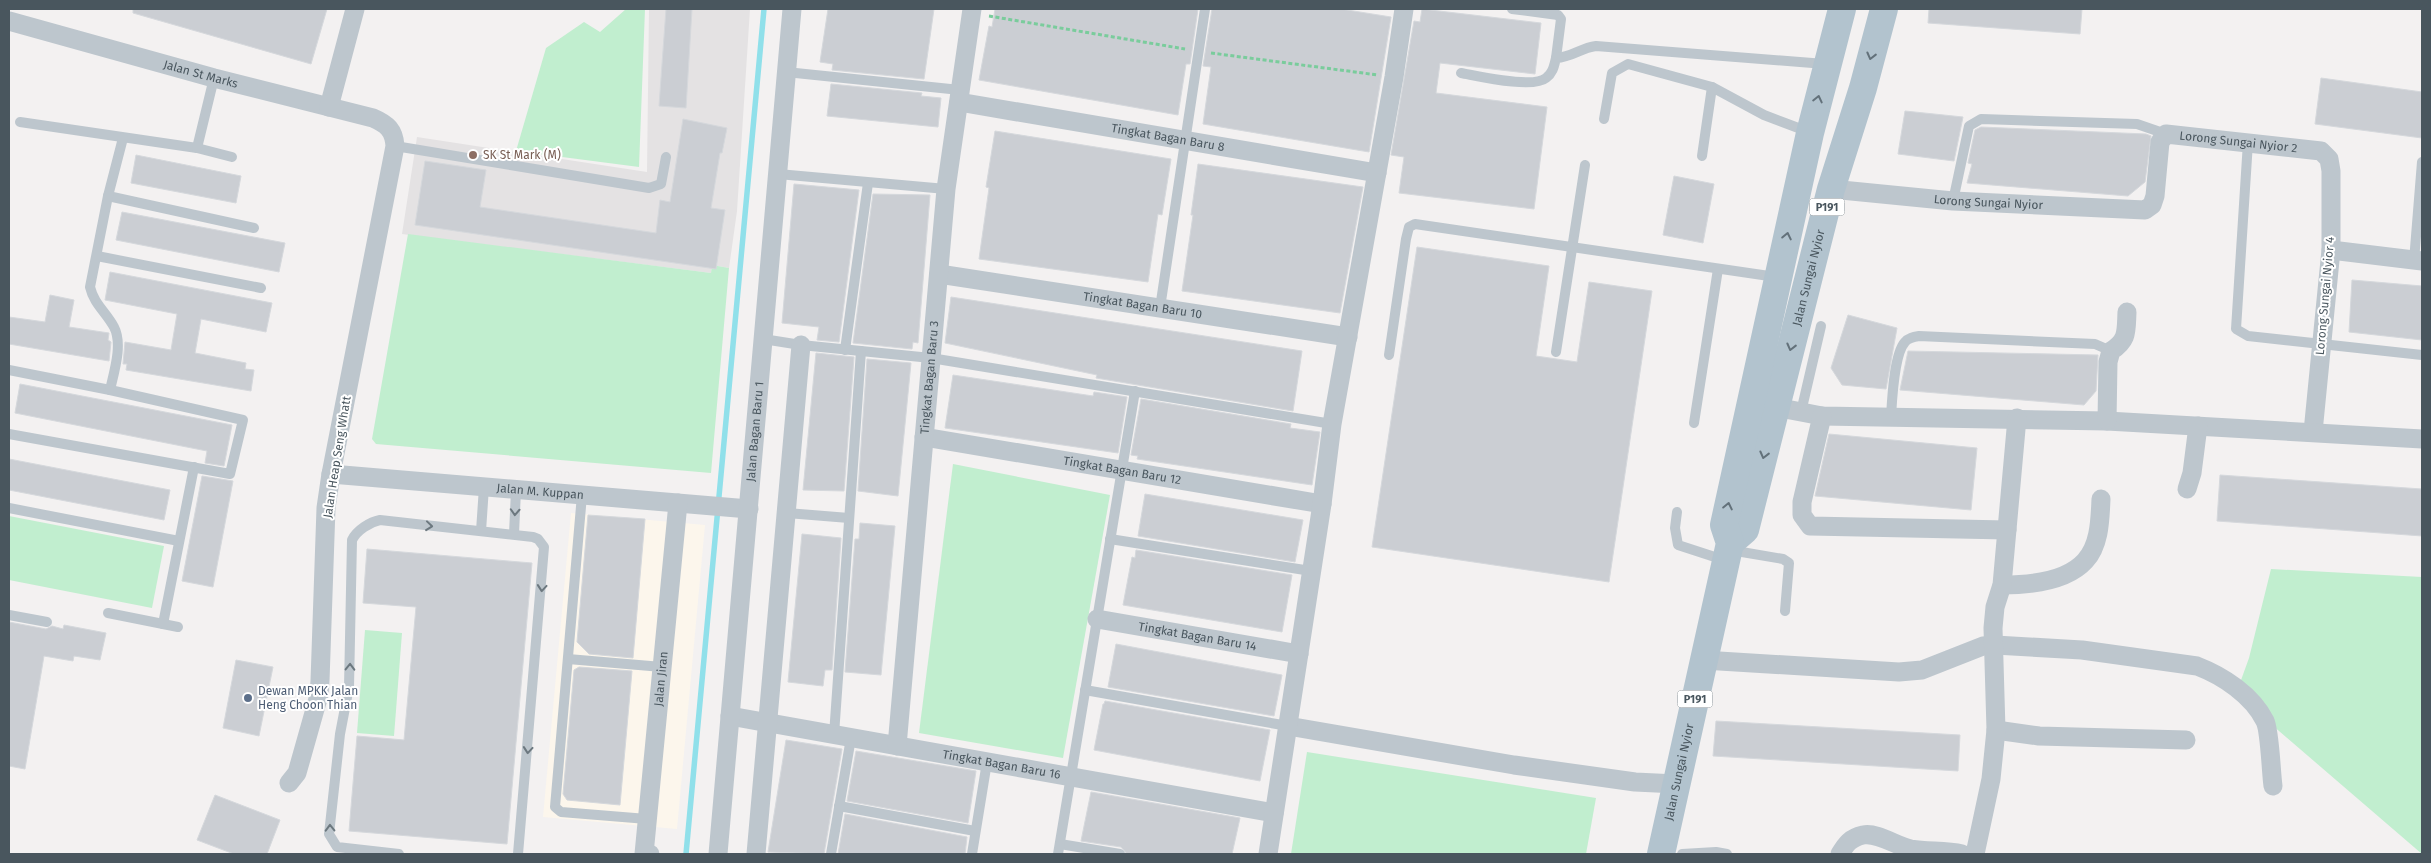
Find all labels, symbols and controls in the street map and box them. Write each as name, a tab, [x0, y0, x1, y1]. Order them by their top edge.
one-way arrow	[1867, 51, 1877, 59]
street label: Jalan St Marks	[162, 57, 240, 91]
one-way arrow	[1812, 94, 1823, 103]
street label: Tingkat Bagan Baru 8	[1110, 121, 1226, 154]
street label: Lorong Sungai Nyior 2	[2179, 129, 2298, 155]
place label: SK St Mark (M)	[483, 148, 561, 162]
marker: SK St Mark (M)	[467, 149, 479, 161]
street label: Lorong Sungai Nyior	[1933, 192, 2044, 212]
road number: P191	[1810, 198, 1844, 216]
street label: Jalan Sungai Nyior	[1790, 228, 1828, 328]
one-way arrow	[1781, 231, 1792, 240]
street label: Lorong Sungai Nyior 4	[2313, 236, 2337, 356]
street label: Tingkat Bagan Baru 10	[1082, 289, 1203, 321]
street label: Tingkat Bagan Baru 3	[917, 320, 941, 435]
one-way arrow	[1786, 343, 1797, 352]
street label: Jalan Bagan Baru 1	[744, 381, 766, 482]
street label: Jalan Heap Seng Whatt	[320, 394, 354, 519]
one-way arrow	[1759, 450, 1770, 459]
street label: Tingkat Bagan Baru 12	[1062, 454, 1182, 487]
street label: Jalan M. Kuppan	[496, 481, 584, 502]
one-way arrow	[1722, 501, 1733, 510]
one-way arrow	[509, 508, 520, 516]
one-way arrow	[425, 520, 433, 531]
one-way arrow	[537, 585, 548, 593]
street label: Tingkat Bagan Baru 14	[1137, 619, 1258, 654]
street label: Jalan Jiran	[651, 651, 671, 707]
one-way arrow	[345, 663, 355, 671]
place label: Dewan MPKK Jalan Heng Choon Thian	[258, 684, 358, 712]
road number: P191	[1678, 691, 1712, 708]
marker: Dewan MPKK Jalan Heng Choon Thian	[242, 692, 254, 704]
street label: Jalan Sungai Nyior	[1662, 722, 1697, 822]
one-way arrow	[523, 746, 534, 754]
street label: Tingkat Bagan Baru 16	[942, 747, 1062, 782]
one-way arrow	[325, 824, 335, 832]

